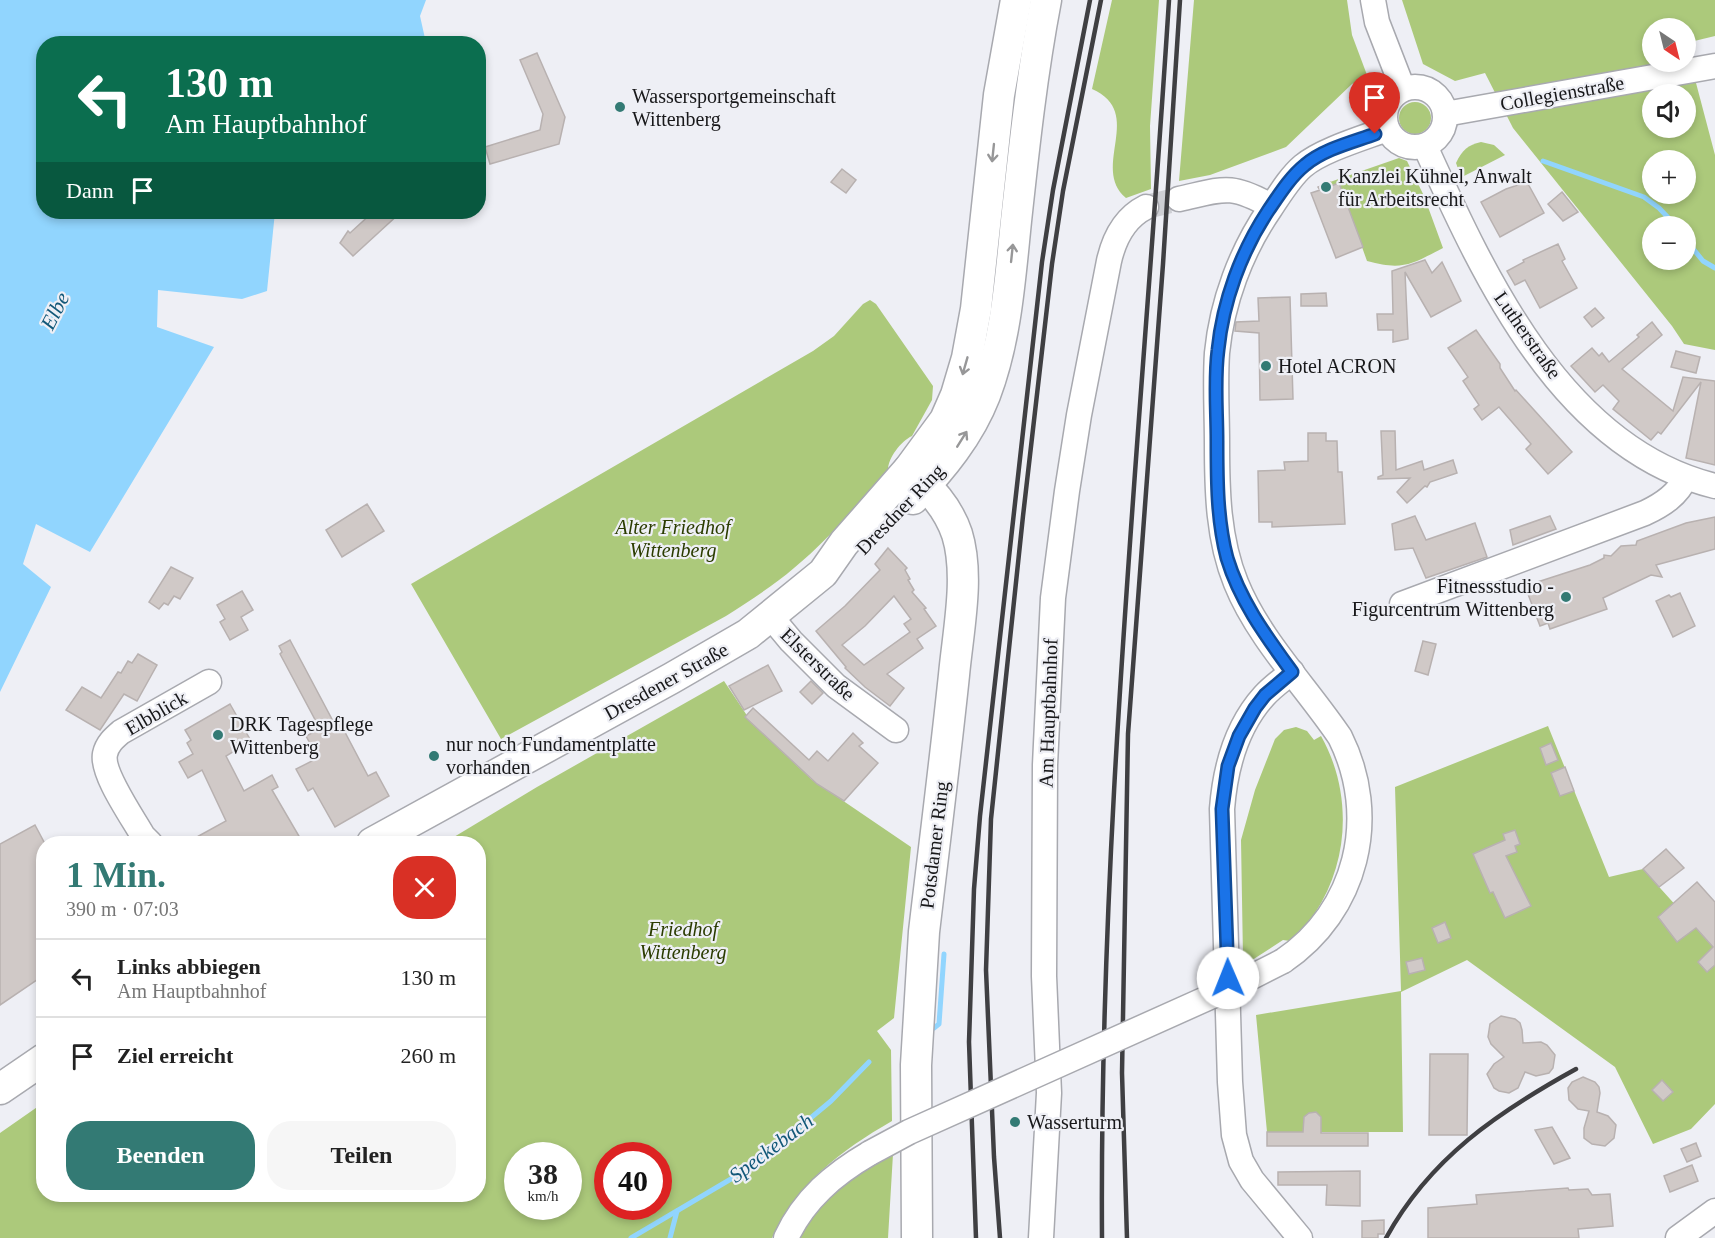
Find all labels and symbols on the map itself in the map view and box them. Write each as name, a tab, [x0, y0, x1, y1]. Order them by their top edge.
north arrow	[1642, 18, 1696, 72]
street label: Collegienstraße	[1498, 71, 1626, 116]
pin	[1349, 72, 1400, 134]
place label: Wassersportgemeinschaft Wittenberg	[632, 85, 836, 131]
marker: Wassersportgemeinschaft Wittenberg	[613, 100, 627, 114]
one-way arrow	[987, 143, 998, 163]
place label: Kanzlei Kühnel, Anwalt für Arbeitsrecht	[1338, 165, 1532, 210]
marker: Kanzlei Kühnel, Anwalt für Arbeitsrecht	[1319, 180, 1333, 194]
one-way arrow	[1007, 243, 1018, 263]
street label: Lutherstraße	[1490, 287, 1566, 383]
water label: Elbe	[35, 288, 74, 334]
place label: Hotel ACRON	[1278, 355, 1396, 377]
one-way arrow	[958, 356, 970, 375]
marker: Hotel ACRON	[1259, 359, 1273, 373]
one-way arrow	[956, 431, 968, 448]
street label: Dresdner Ring	[851, 459, 949, 559]
park label: Alter Friedhof Wittenberg	[614, 516, 733, 562]
place label: Fitnessstudio - Figurcentrum Wittenberg	[1352, 575, 1554, 621]
marker: Fitnessstudio - Figurcentrum Wittenberg	[1559, 590, 1573, 604]
street label: Elsterstraße	[776, 623, 860, 705]
street label: Dresdener Straße	[600, 638, 732, 724]
street label: Am Hauptbahnhof	[1034, 638, 1063, 788]
street label: Elbblick	[121, 687, 191, 739]
place label: DRK Tagespflege Wittenberg	[230, 713, 373, 759]
marker: DRK Tagespflege Wittenberg	[211, 728, 225, 742]
place label: nur noch Fundamentplatte vorhanden	[446, 733, 656, 778]
marker: nur noch Fundamentplatte vorhanden	[427, 749, 441, 763]
street label: Potsdamer Ring	[915, 780, 954, 910]
park label: Friedhof Wittenberg	[639, 918, 727, 964]
position arrow	[1196, 946, 1260, 1010]
water label: Speckebach	[724, 1109, 818, 1187]
place label: Wasserturm	[1027, 1111, 1122, 1133]
marker: Wasserturm	[1008, 1115, 1022, 1129]
speed limit sign: 40	[594, 1142, 672, 1220]

